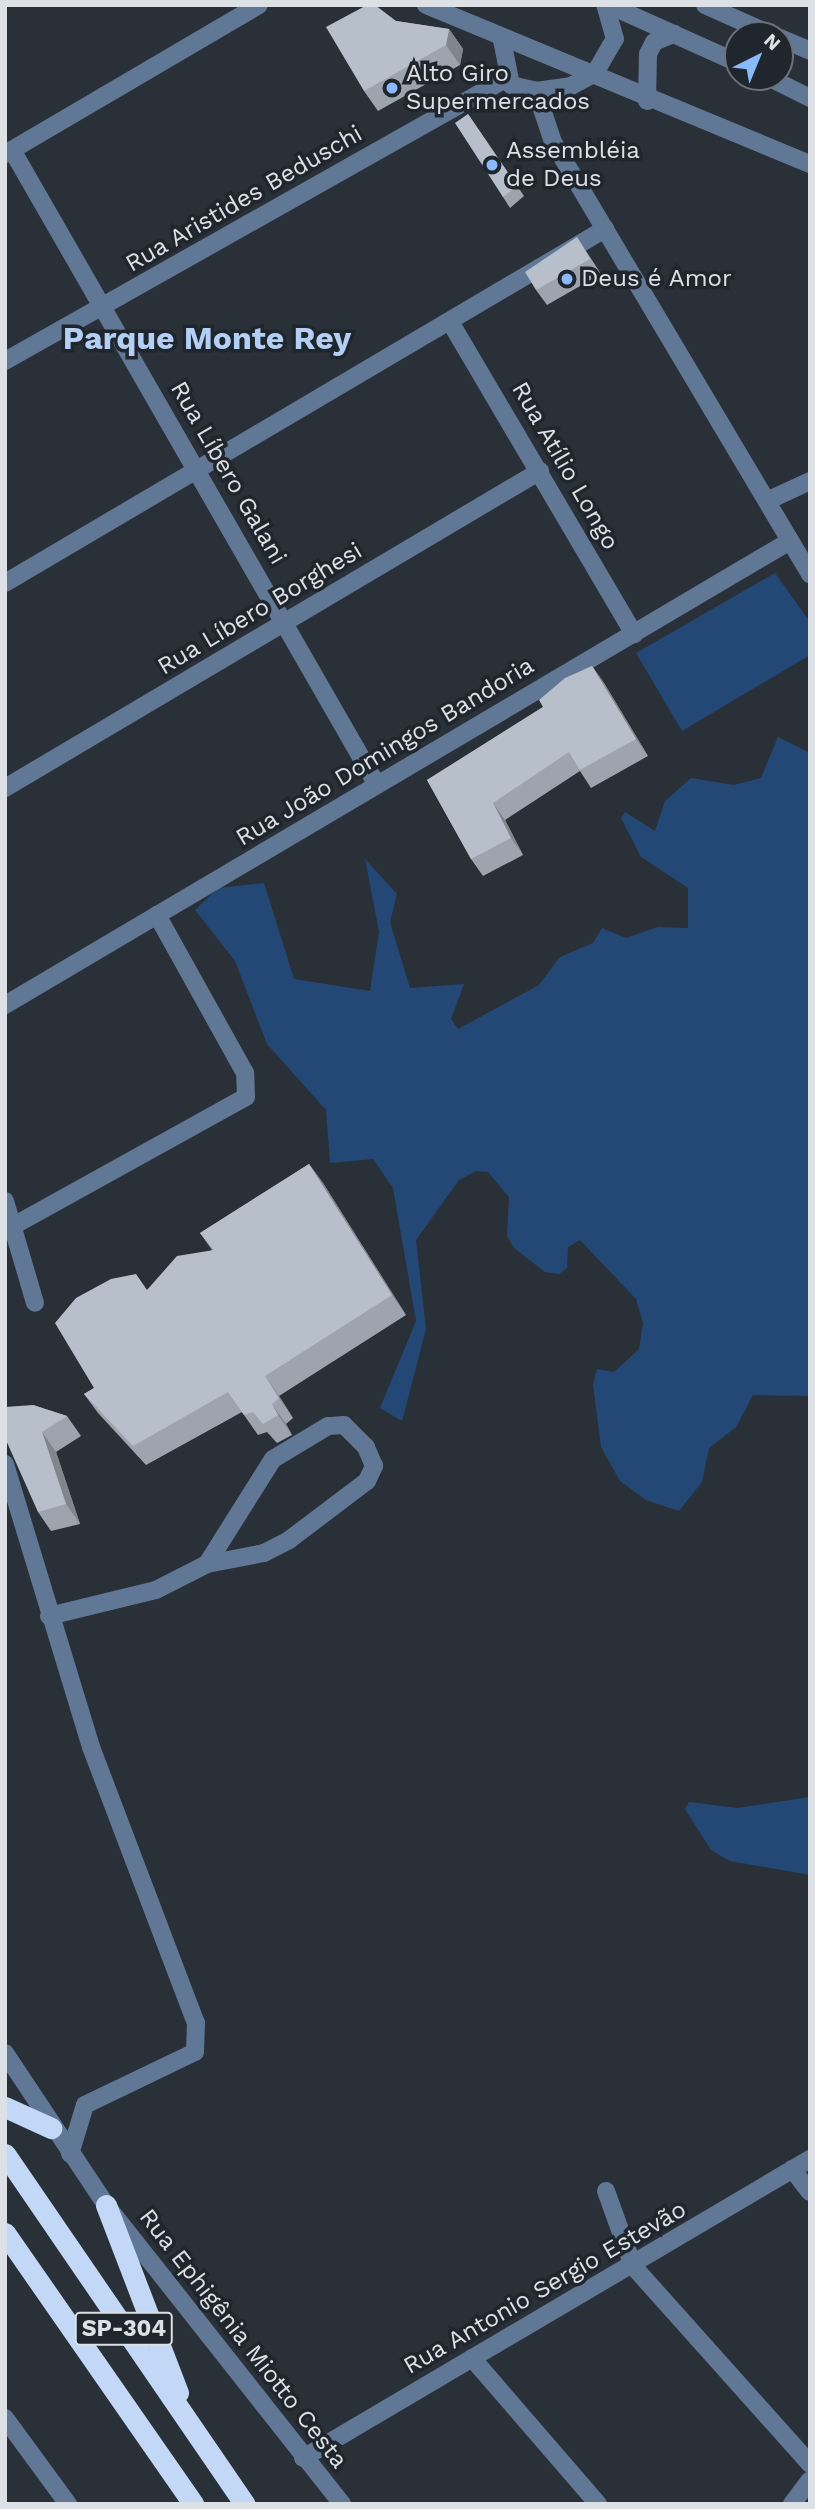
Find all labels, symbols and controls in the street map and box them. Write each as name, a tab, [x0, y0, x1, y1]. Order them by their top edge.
north arrow	[724, 21, 794, 91]
text: N	[759, 29, 785, 55]
place label: Alto Giro Supermercados	[406, 60, 590, 116]
marker: Alto Giro Supermercados	[384, 80, 400, 96]
street label: Rua Aristides Beduschi	[120, 119, 368, 279]
place label: Assembléia de Deus	[506, 137, 640, 193]
marker: Assembléia de Deus	[484, 157, 500, 173]
place label: Deus é Amor	[581, 265, 733, 293]
marker: Deus é Amor	[559, 271, 575, 287]
district label: Parque Monte Rey	[63, 319, 351, 357]
street label: Rua Líbero Galani	[164, 376, 292, 570]
street label: Rua Atílio Longo	[505, 376, 625, 556]
street label: Rua Líbero Borghesi	[152, 536, 368, 682]
street label: Rua João Domingos Bandoria	[230, 651, 540, 853]
street label: Rua Antonio Sergio Estevão	[398, 2195, 692, 2381]
street label: Rua Ephigênia Miotto Cesta	[132, 2203, 354, 2475]
road number: SP-304	[73, 2310, 175, 2348]

